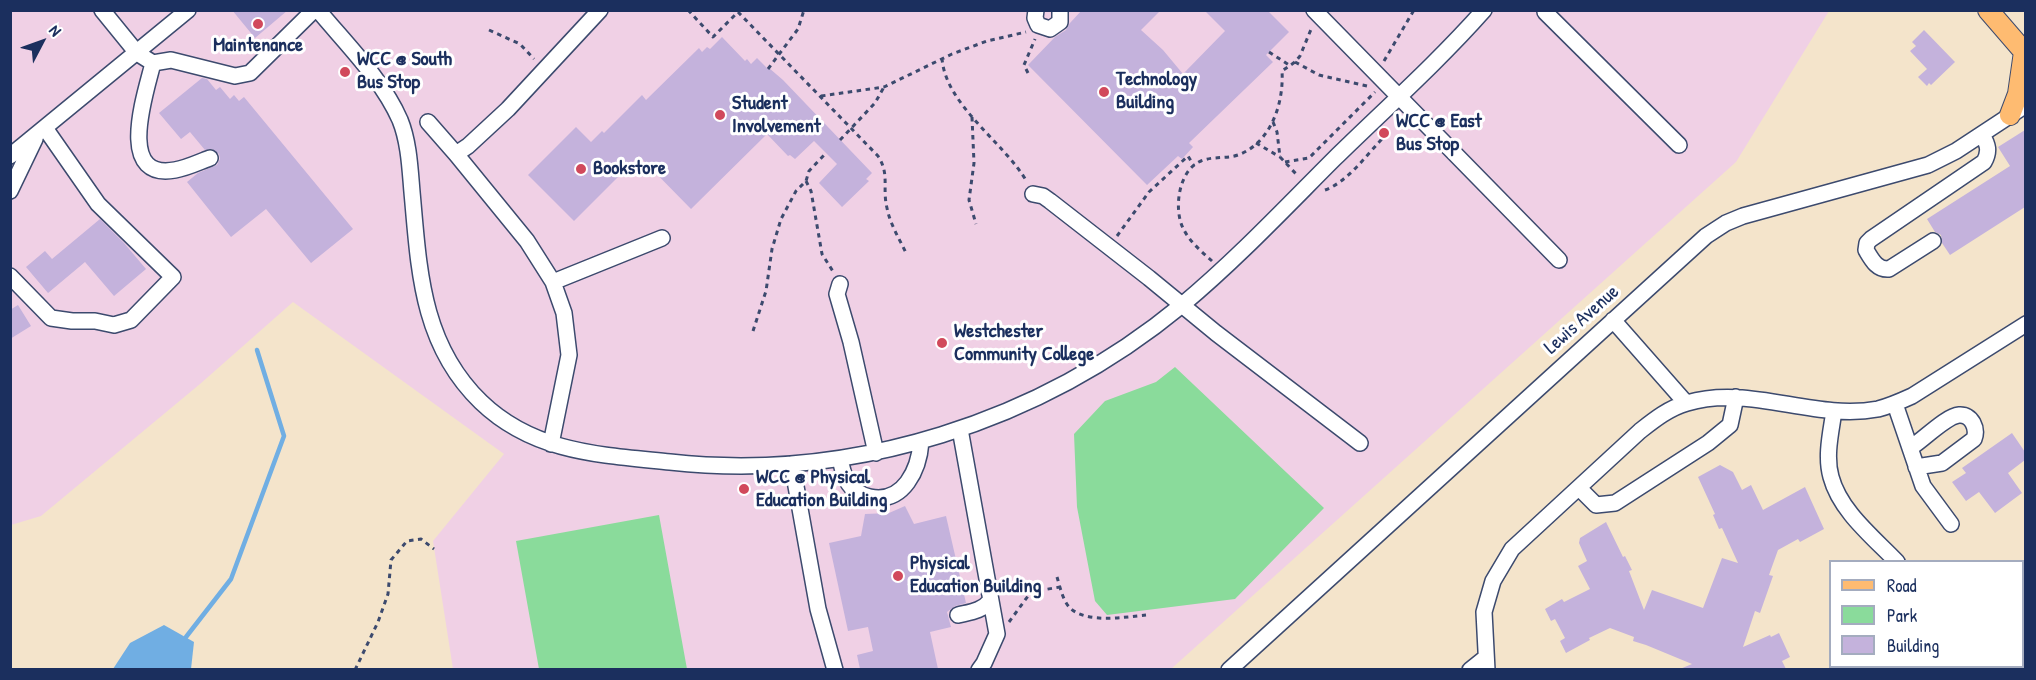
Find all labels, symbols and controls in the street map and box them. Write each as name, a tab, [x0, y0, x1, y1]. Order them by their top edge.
north arrow	[12, 12, 72, 72]
marker: Maintenance	[251, 17, 265, 31]
text: N	[44, 20, 67, 41]
place label: Maintenance	[213, 34, 303, 58]
place label: WCC @ South Bus Stop	[357, 48, 452, 95]
marker: WCC @ South Bus Stop	[338, 65, 352, 79]
place label: Technology Building	[1116, 68, 1197, 115]
marker: Technology Building	[1097, 85, 1111, 99]
place label: Student Involvement	[732, 92, 821, 139]
marker: Student Involvement	[713, 108, 727, 122]
place label: WCC @ East Bus Stop	[1396, 110, 1482, 157]
marker: WCC @ East Bus Stop	[1377, 126, 1391, 140]
place label: Bookstore	[593, 157, 666, 181]
marker: Bookstore	[574, 162, 588, 176]
street label: Lewis Avenue	[1540, 280, 1624, 360]
place label: Westchester Community College	[954, 320, 1094, 367]
marker: Westchester Community College	[935, 336, 949, 350]
place label: WCC @ Physical Education Building	[756, 466, 887, 513]
marker: WCC @ Physical Education Building	[737, 482, 751, 496]
place label: Physical Education Building	[910, 552, 1041, 599]
legend	[1829, 560, 2024, 668]
marker: Physical Education Building	[891, 569, 905, 583]
text: Road	[1887, 573, 1917, 598]
text: Park	[1887, 603, 1917, 628]
text: Building	[1887, 633, 1939, 658]

